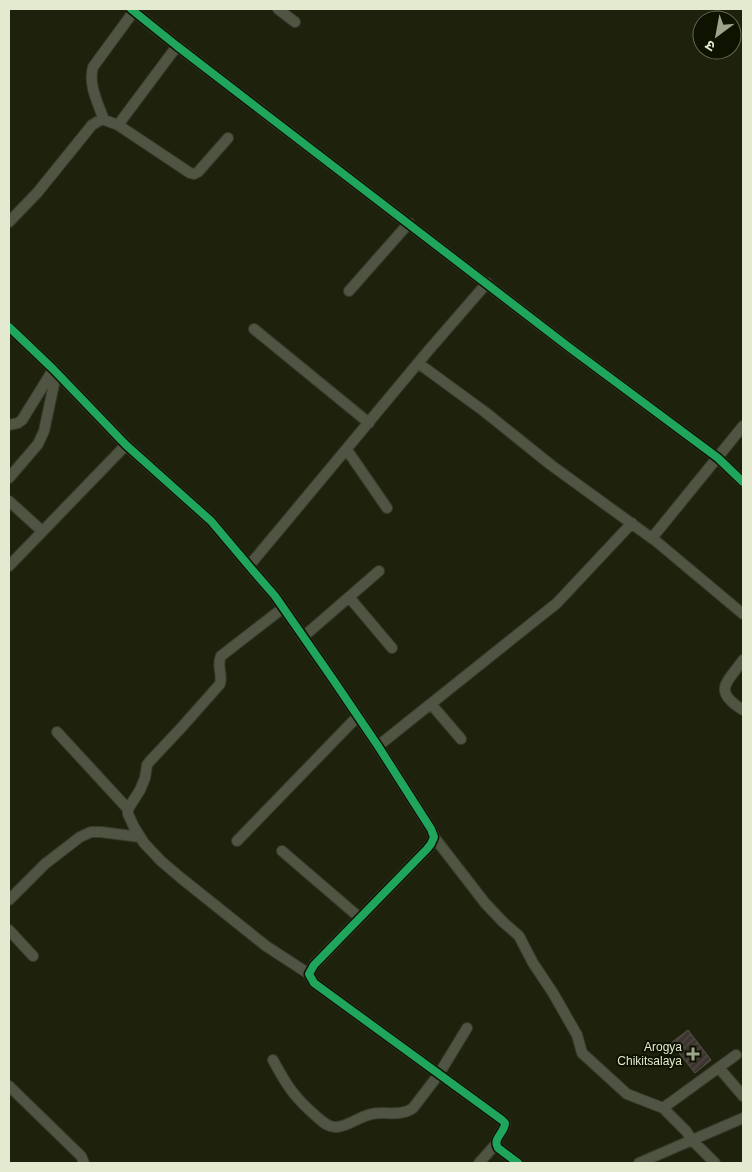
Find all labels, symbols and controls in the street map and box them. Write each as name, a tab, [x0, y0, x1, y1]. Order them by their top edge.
north arrow	[692, 10, 742, 60]
text: उ	[702, 37, 718, 55]
place label: Arogya Chikitsalaya	[617, 1040, 682, 1068]
marker: Arogya Chikitsalaya	[686, 1047, 700, 1061]

